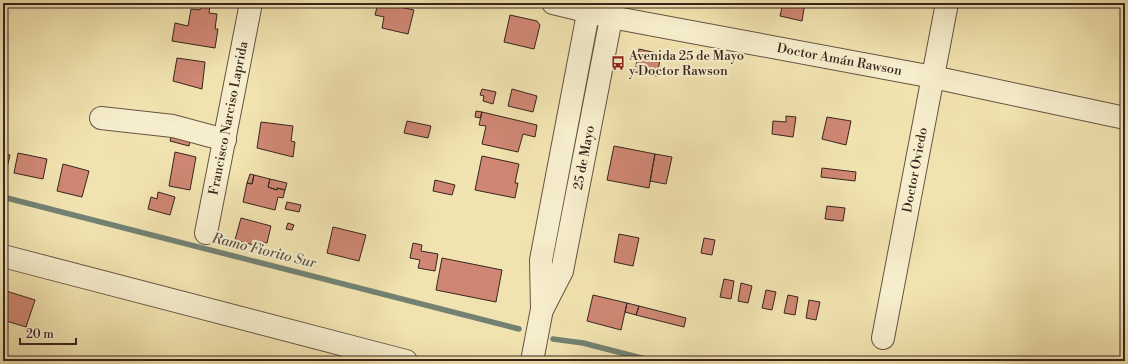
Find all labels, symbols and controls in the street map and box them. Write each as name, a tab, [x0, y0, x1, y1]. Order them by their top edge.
street label: Francisco Narciso Laprida	[206, 39, 251, 196]
street label: Doctor Amán Rawson	[775, 40, 904, 79]
place label: Avenida 25 de Mayo y Doctor Rawson	[628, 48, 744, 79]
bus stop icon: Avenida 25 de Mayo y Doctor Rawson	[610, 55, 626, 71]
street label: 25 de Mayo	[570, 124, 598, 191]
street label: Doctor Oviedo	[899, 126, 931, 214]
water label: Ramo Fiorito Sur	[209, 229, 319, 273]
scale bar	[20, 320, 76, 346]
text: 20 m	[26, 327, 54, 342]

